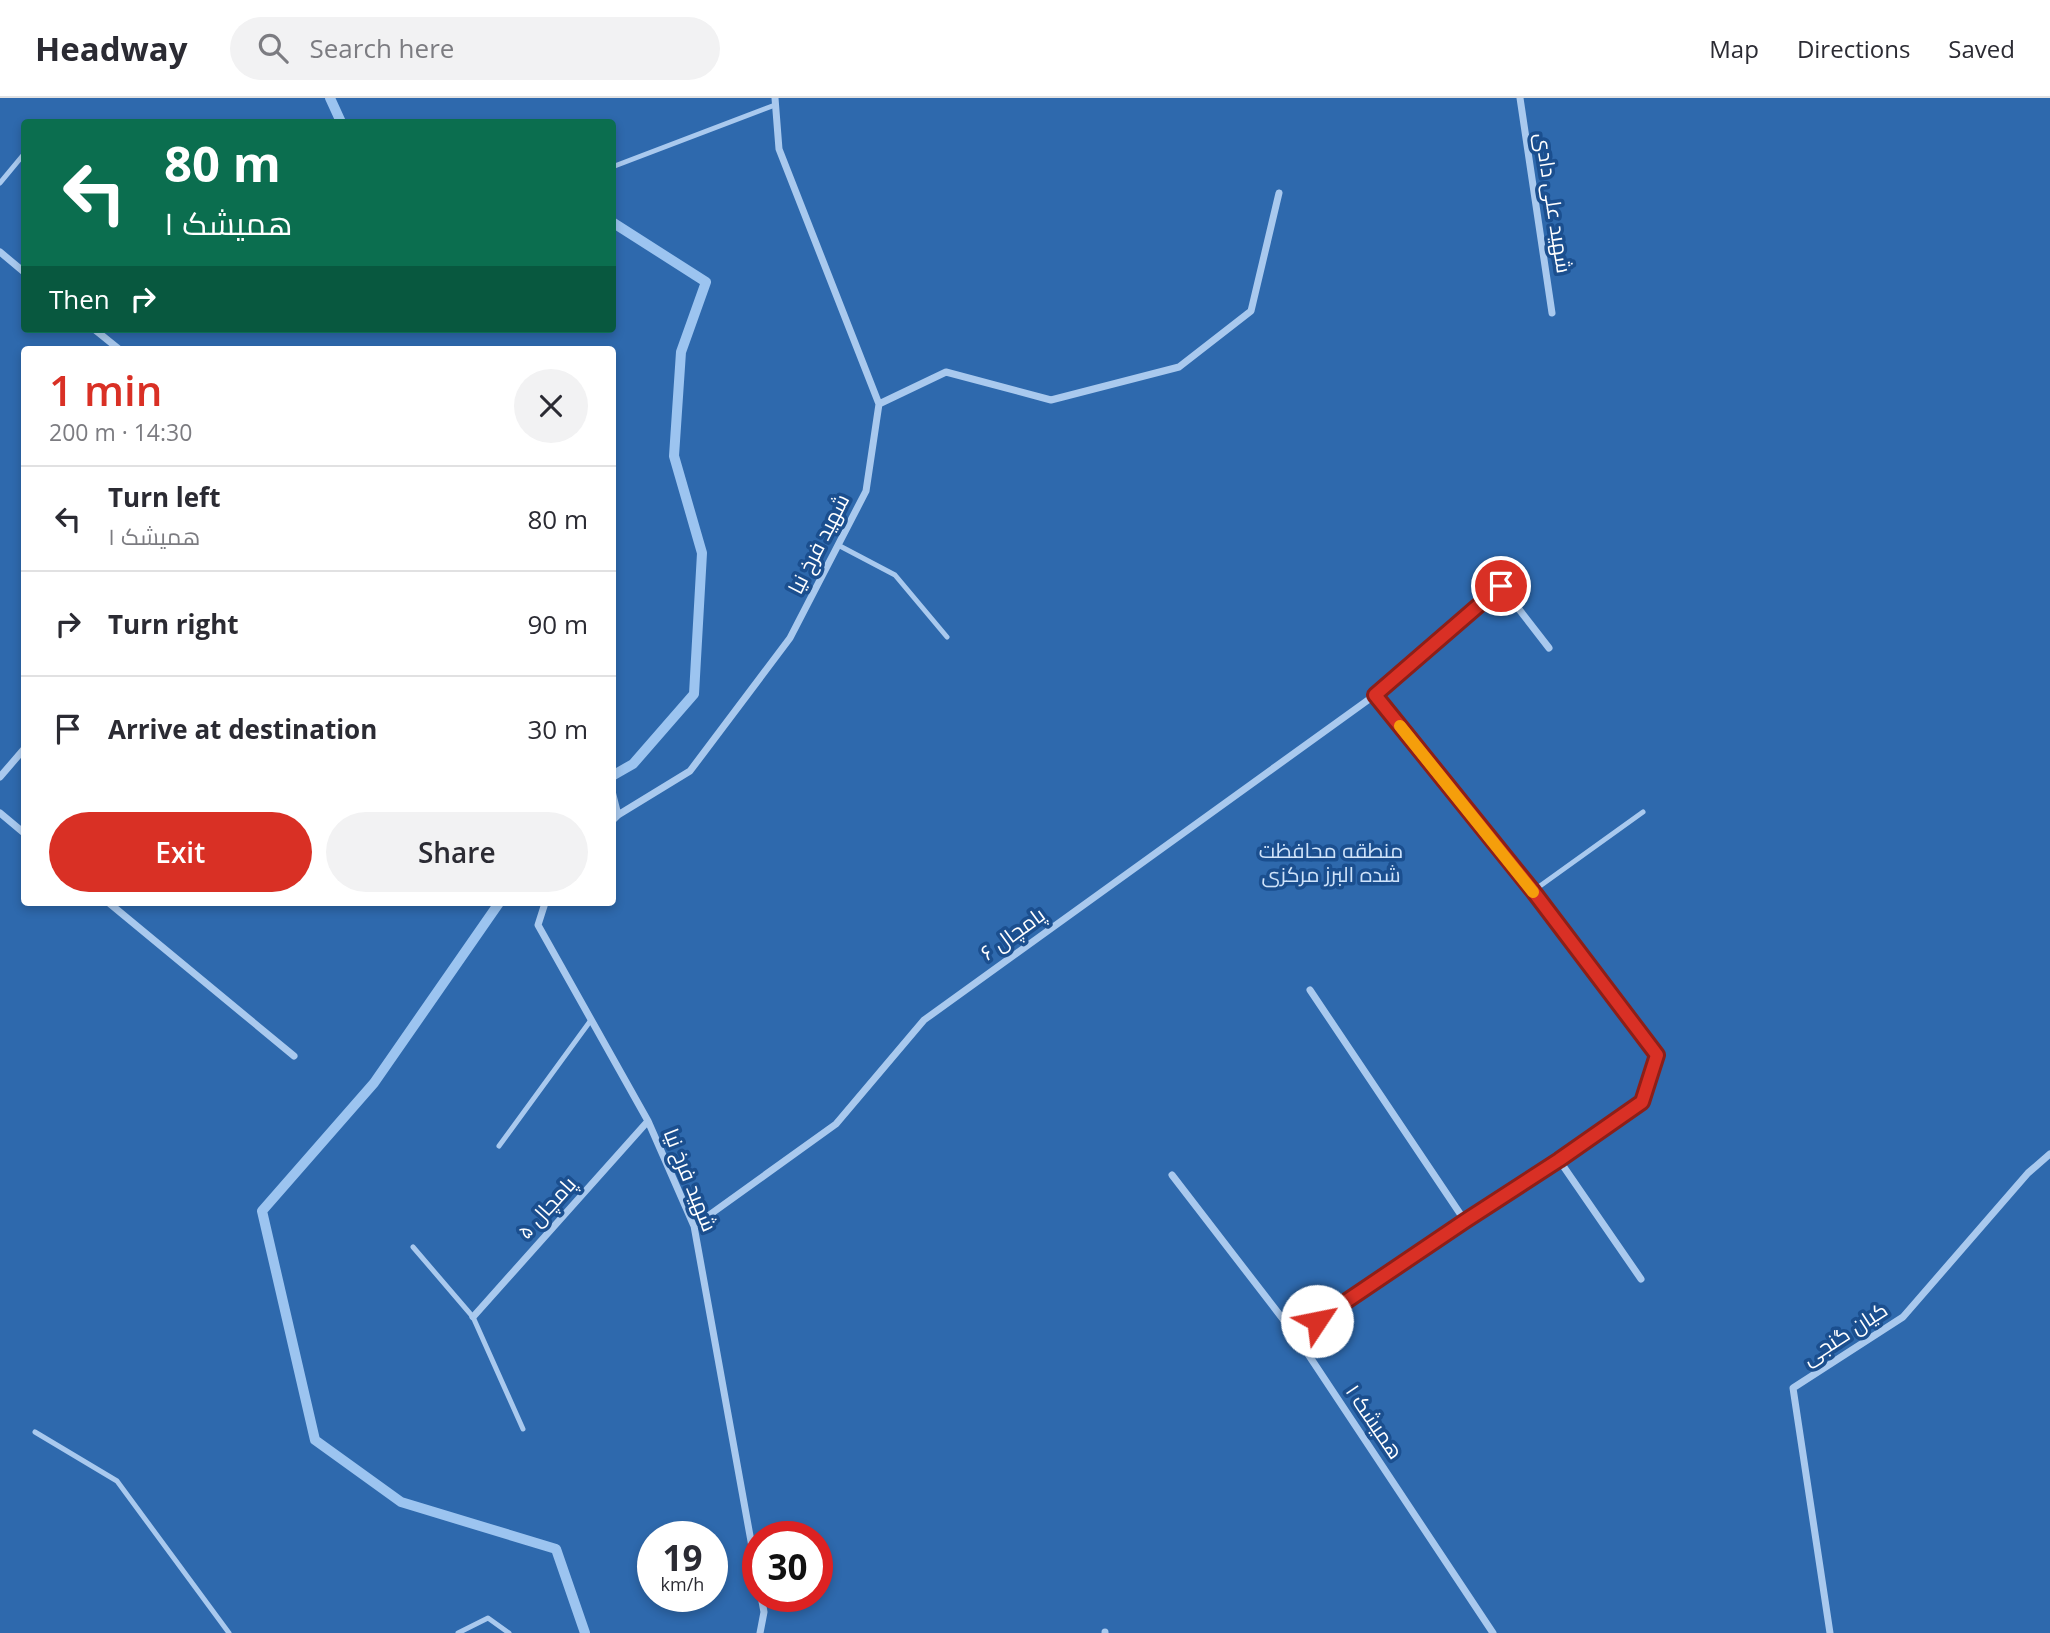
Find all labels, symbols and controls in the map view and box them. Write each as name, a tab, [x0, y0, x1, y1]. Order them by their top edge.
search box	[230, 17, 720, 80]
text: Headway	[35, 26, 188, 71]
icon: search	[254, 29, 292, 67]
text: Search here	[310, 30, 454, 66]
text: Map	[1709, 32, 1759, 65]
text: Directions	[1797, 32, 1910, 65]
text: Saved	[1948, 32, 2015, 65]
text: 80 m	[164, 130, 281, 196]
street label: شهید علی دادی	[1529, 131, 1579, 275]
icon: left	[49, 147, 140, 238]
text: همیشک ۱	[164, 201, 292, 244]
icon: right	[124, 280, 162, 318]
text: Then	[49, 281, 110, 317]
text: 1 min	[49, 361, 162, 418]
button: close	[514, 369, 588, 443]
text: 200 m · 14:30	[49, 416, 192, 448]
text: Turn left	[108, 479, 220, 515]
street label: شهید فرخ نیا	[781, 489, 856, 599]
icon: left	[49, 500, 87, 538]
text: 80 m	[527, 501, 588, 537]
text: همیشک ۱	[108, 520, 200, 552]
pin	[1471, 556, 1531, 616]
icon: arrive	[1482, 567, 1520, 605]
icon: right	[49, 605, 87, 643]
text: Turn right	[108, 606, 239, 642]
text: 90 m	[527, 606, 588, 642]
icon: arrive	[49, 710, 87, 748]
text: Arrive at destination	[108, 711, 377, 747]
text: 30 m	[527, 711, 588, 747]
button: Exit	[49, 812, 312, 892]
button: Share	[326, 812, 588, 892]
park label: منطقه محافظت شده البرز مرکزی	[1259, 836, 1403, 888]
street label: پامچال ۶	[974, 900, 1051, 967]
street label: شهید فرخ نیا	[657, 1124, 724, 1236]
street label: پامچال ۵	[511, 1170, 583, 1245]
position arrow	[1280, 1284, 1354, 1358]
street label: کیان گنجی	[1796, 1295, 1893, 1371]
street label: همیشک ۱	[1340, 1379, 1410, 1464]
speed limit sign: 30	[742, 1521, 833, 1612]
text: 19	[662, 1534, 703, 1581]
text: km/h	[661, 1572, 704, 1596]

